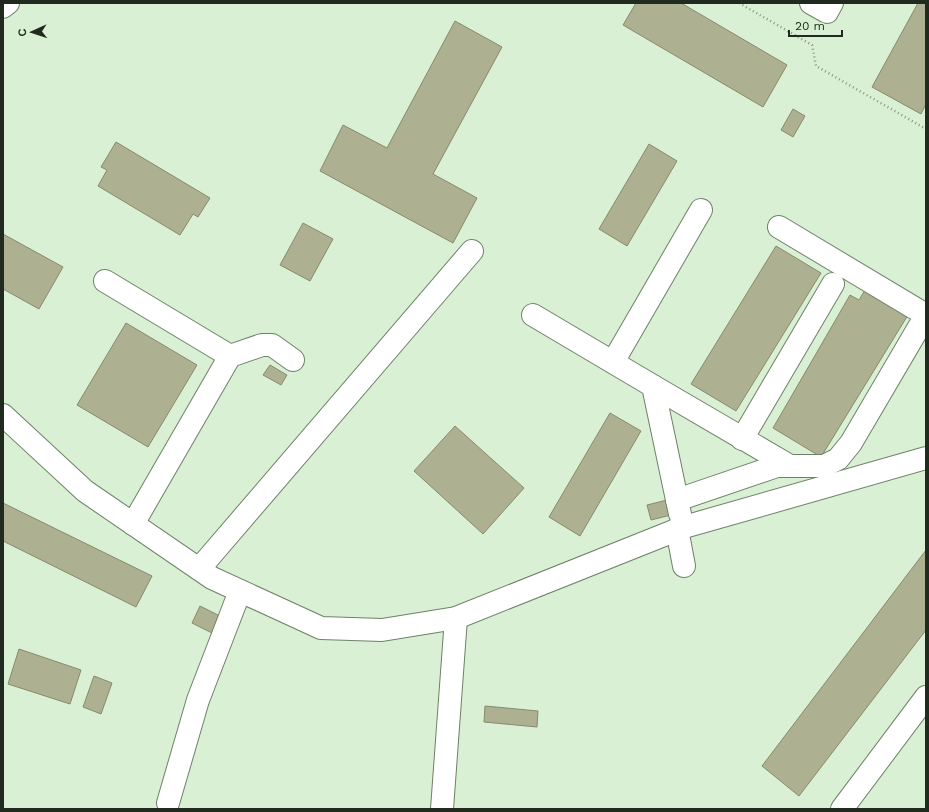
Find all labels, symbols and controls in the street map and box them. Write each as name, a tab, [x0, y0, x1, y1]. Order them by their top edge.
north arrow	[12, 12, 52, 52]
scale bar	[789, 12, 842, 38]
text: 20 m	[795, 19, 825, 33]
text: С	[16, 28, 29, 37]

